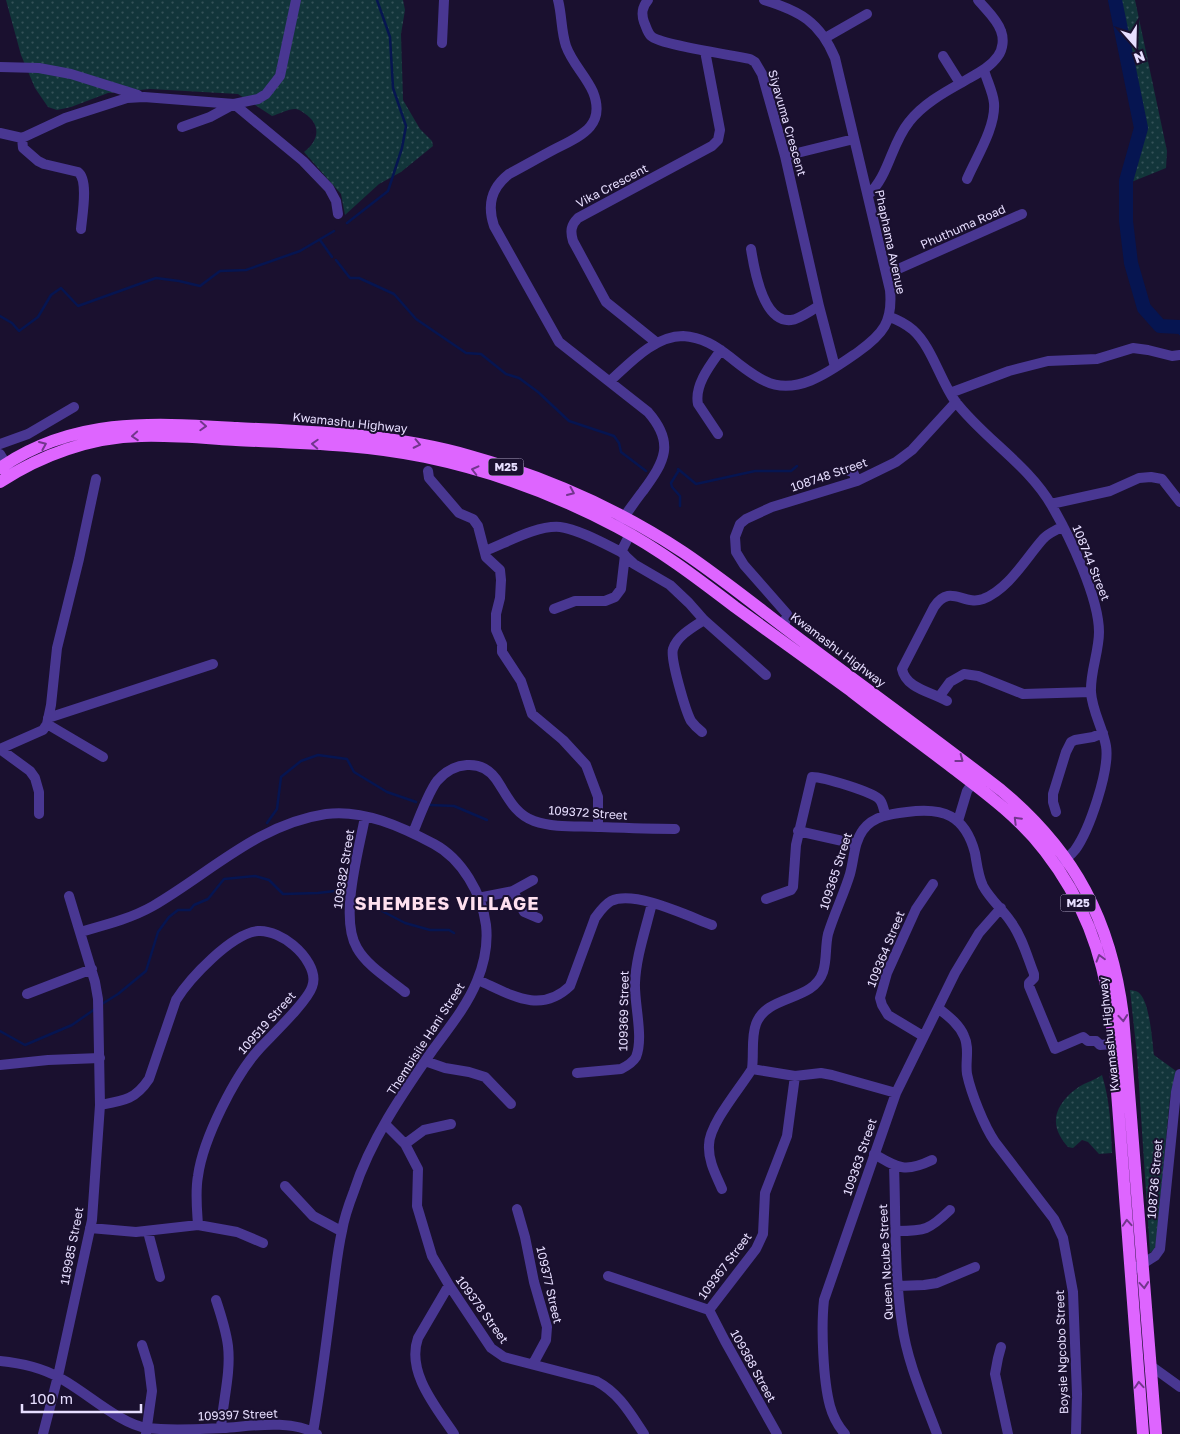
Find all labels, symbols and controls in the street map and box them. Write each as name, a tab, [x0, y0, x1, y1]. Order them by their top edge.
north arrow	[1110, 20, 1160, 70]
text: N	[1132, 48, 1148, 67]
street label: Siyavuma Crescent	[765, 68, 810, 178]
street label: Vika Crescent	[573, 160, 650, 211]
street label: Phaphama Avenue	[872, 188, 909, 295]
street label: Phuthuma Road	[918, 201, 1008, 252]
street label: Kwamashu Highway	[292, 409, 408, 436]
one-way arrow	[199, 421, 207, 431]
one-way arrow	[131, 431, 139, 442]
one-way arrow	[311, 438, 319, 449]
one-way arrow	[412, 438, 421, 448]
one-way arrow	[38, 441, 47, 452]
street label: 108748 Street	[789, 454, 869, 495]
road number: M25	[488, 458, 524, 476]
one-way arrow	[471, 465, 479, 475]
one-way arrow	[566, 485, 575, 496]
street label: 108744 Street	[1070, 523, 1113, 603]
street label: Kwamashu Highway	[788, 609, 889, 690]
one-way arrow	[954, 753, 963, 761]
street label: 109372 Street	[548, 802, 628, 823]
one-way arrow	[1014, 817, 1023, 826]
street label: 109382 Street	[330, 828, 357, 910]
street label: 109365 Street	[816, 830, 855, 911]
district label: SHEMBES VILLAGE	[354, 892, 540, 914]
road number: M25	[1060, 894, 1096, 911]
street label: 109364 Street	[863, 908, 908, 989]
one-way arrow	[1095, 954, 1105, 962]
street label: 109369 Street	[615, 970, 632, 1051]
street label: Kwamashu Highway	[1095, 976, 1122, 1092]
street label: Thembisile Hani Street	[384, 979, 468, 1098]
street label: 109519 Street	[235, 988, 299, 1057]
one-way arrow	[1117, 1014, 1128, 1022]
street label: 109363 Street	[839, 1116, 880, 1197]
street label: 108736 Street	[1144, 1138, 1165, 1219]
street label: Queen Ncube Street	[875, 1203, 896, 1320]
street label: 119985 Street	[57, 1206, 86, 1286]
one-way arrow	[1121, 1219, 1132, 1227]
street label: 109367 Street	[695, 1229, 755, 1302]
street label: 109377 Street	[533, 1245, 566, 1325]
street label: 109378 Street	[453, 1273, 512, 1347]
one-way arrow	[1138, 1281, 1149, 1289]
street label: Boysie Ngcobo Street	[1052, 1289, 1071, 1415]
street label: 109368 Street	[727, 1327, 780, 1405]
one-way arrow	[1133, 1381, 1144, 1389]
scale bar	[22, 1382, 141, 1414]
text: 100 m	[30, 1389, 73, 1407]
street label: 109397 Street	[198, 1406, 278, 1423]

